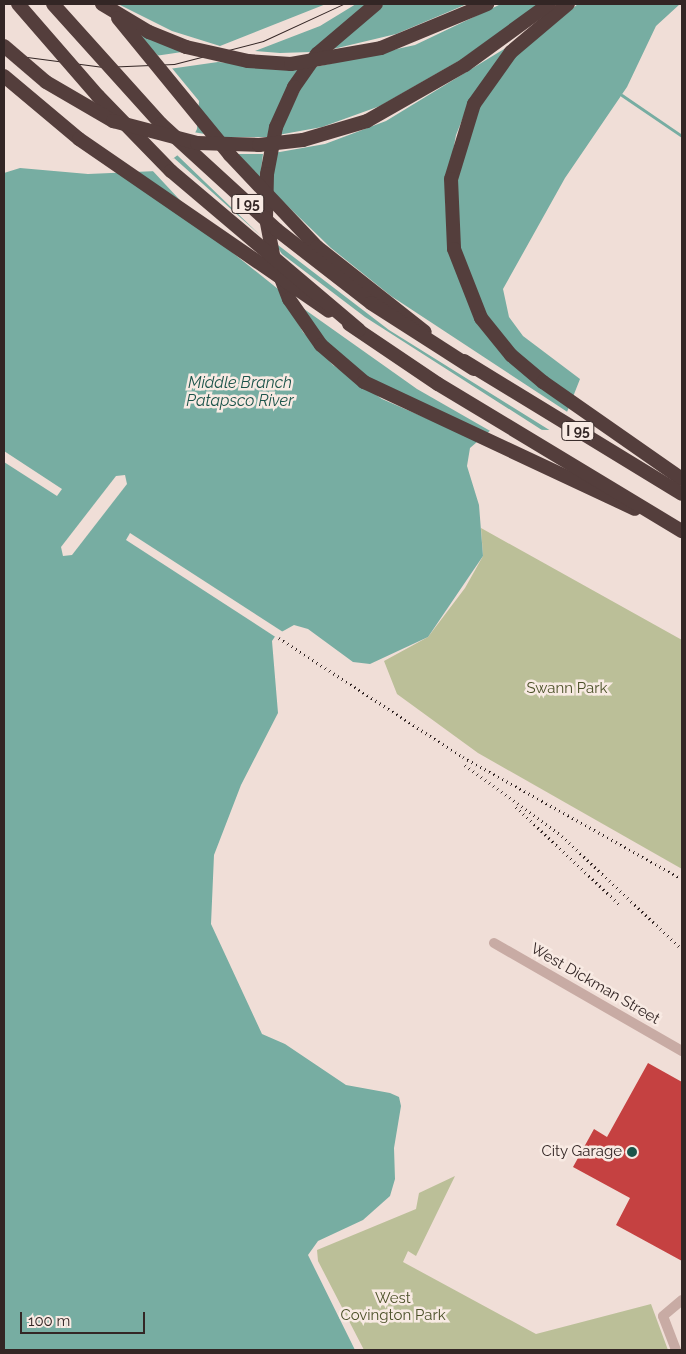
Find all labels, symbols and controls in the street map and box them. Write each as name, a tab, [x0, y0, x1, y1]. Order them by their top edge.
road number: I 95	[230, 192, 266, 215]
water label: Middle Branch Patapsco River	[186, 373, 294, 411]
road number: I 95	[560, 420, 596, 442]
park label: Swann Park	[527, 680, 607, 698]
street label: West Dickman Street	[527, 940, 663, 1028]
place label: City Garage	[541, 1143, 622, 1161]
marker: City Garage	[626, 1146, 638, 1158]
park label: West Covington Park	[340, 1289, 446, 1324]
scale bar	[22, 1302, 148, 1334]
text: 100 m	[28, 1312, 70, 1330]

